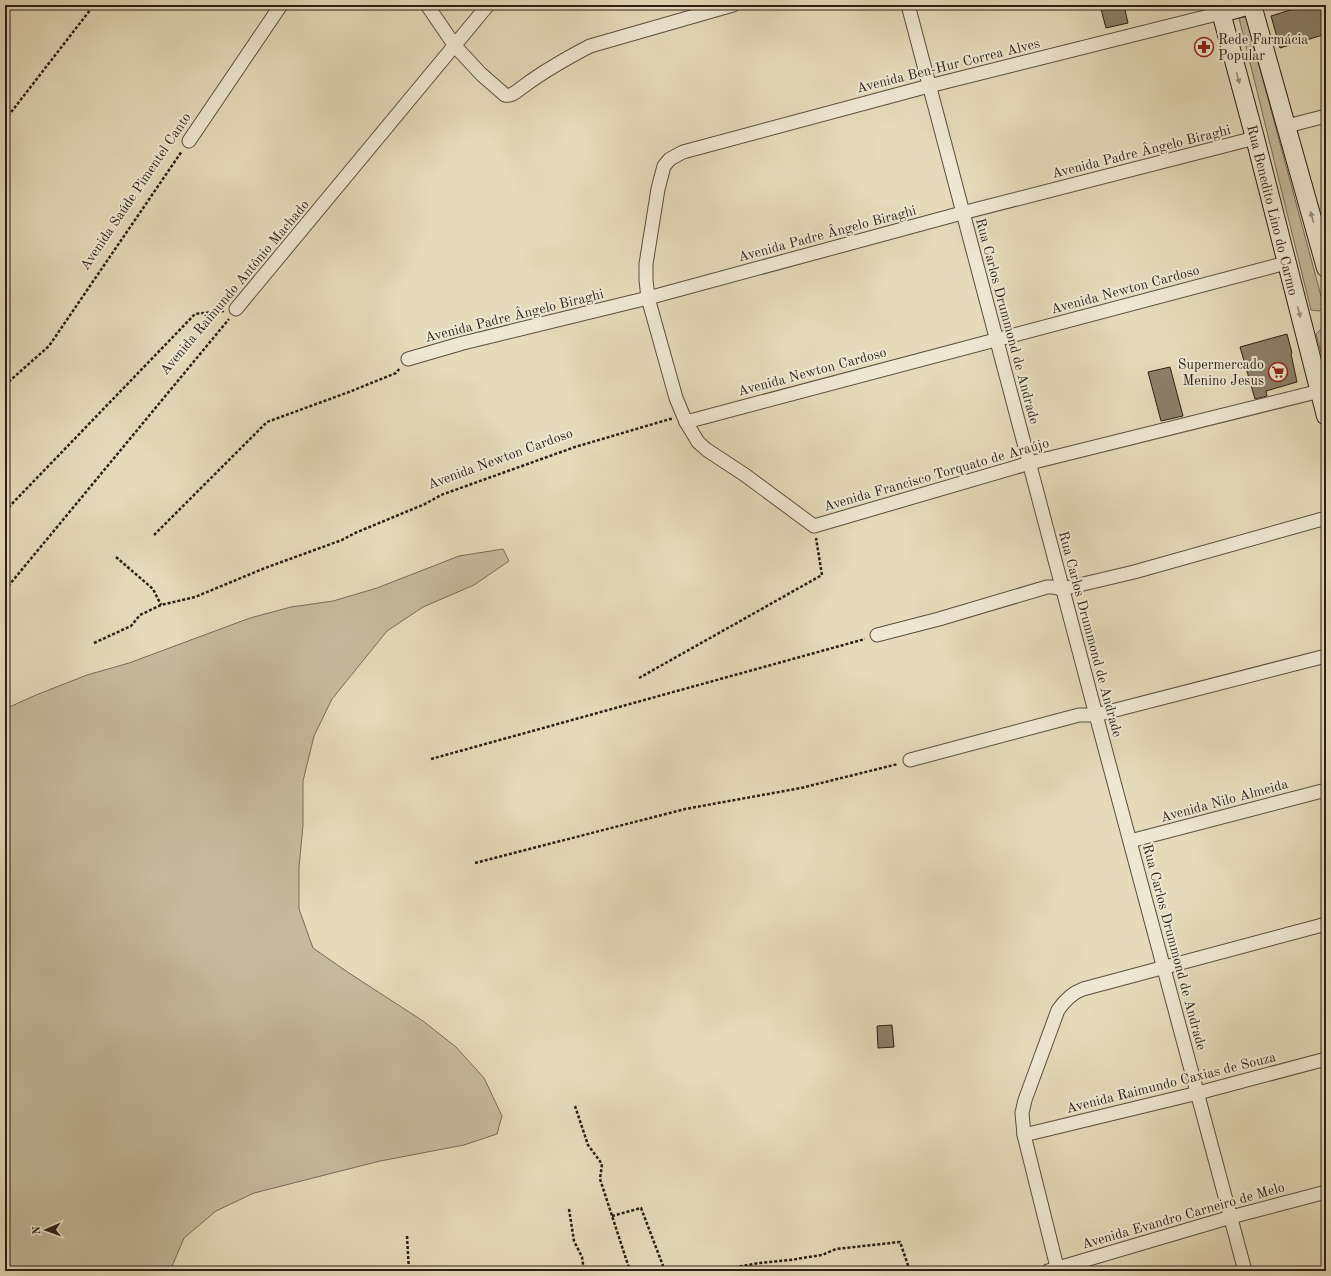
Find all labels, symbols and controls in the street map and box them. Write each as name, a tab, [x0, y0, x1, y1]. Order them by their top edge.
place label: Rede Farmácia Popular	[1218, 33, 1308, 63]
street label: Avenida Ben-Hur Correa Alves	[855, 36, 1041, 96]
pharmacy icon: Rede Farmácia Popular	[1193, 36, 1215, 58]
one-way arrow	[1235, 72, 1241, 84]
street label: Avenida Saúde Pimentel Canto	[78, 110, 194, 273]
street label: Avenida Padre Ângelo Biraghi	[1050, 120, 1232, 181]
street label: Rua Benedito Lino do Carmo	[1244, 124, 1300, 297]
street label: Avenida Raimundo Antônio Machado	[158, 198, 312, 378]
street label: Avenida Padre Ângelo Biraghi	[736, 200, 918, 264]
one-way arrow	[1309, 211, 1315, 223]
street label: Rua Carlos Drummond de Andrade	[973, 217, 1041, 426]
street label: Avenida Newton Cardoso	[1049, 263, 1201, 317]
street label: Avenida Padre Ângelo Biraghi	[423, 284, 605, 345]
one-way arrow	[1297, 306, 1303, 318]
street label: Avenida Newton Cardoso	[736, 345, 888, 399]
place label: Supermercado Menino Jesus	[1178, 358, 1264, 388]
supermarket icon: Supermercado Menino Jesus	[1267, 361, 1289, 383]
street label: Avenida Newton Cardoso	[426, 426, 575, 492]
street label: Avenida Francisco Torquato de Araújo	[822, 436, 1051, 514]
street label: Rua Carlos Drummond de Andrade	[1056, 530, 1124, 739]
street label: Avenida Nilo Almeida	[1159, 777, 1290, 825]
street label: Rua Carlos Drummond de Andrade	[1140, 843, 1208, 1052]
street label: Avenida Raimundo Caxias de Souza	[1065, 1050, 1278, 1116]
street label: Avenida Evandro Carneiro de Melo	[1080, 1180, 1286, 1252]
north arrow	[26, 1210, 66, 1250]
text: N	[32, 1225, 43, 1235]

